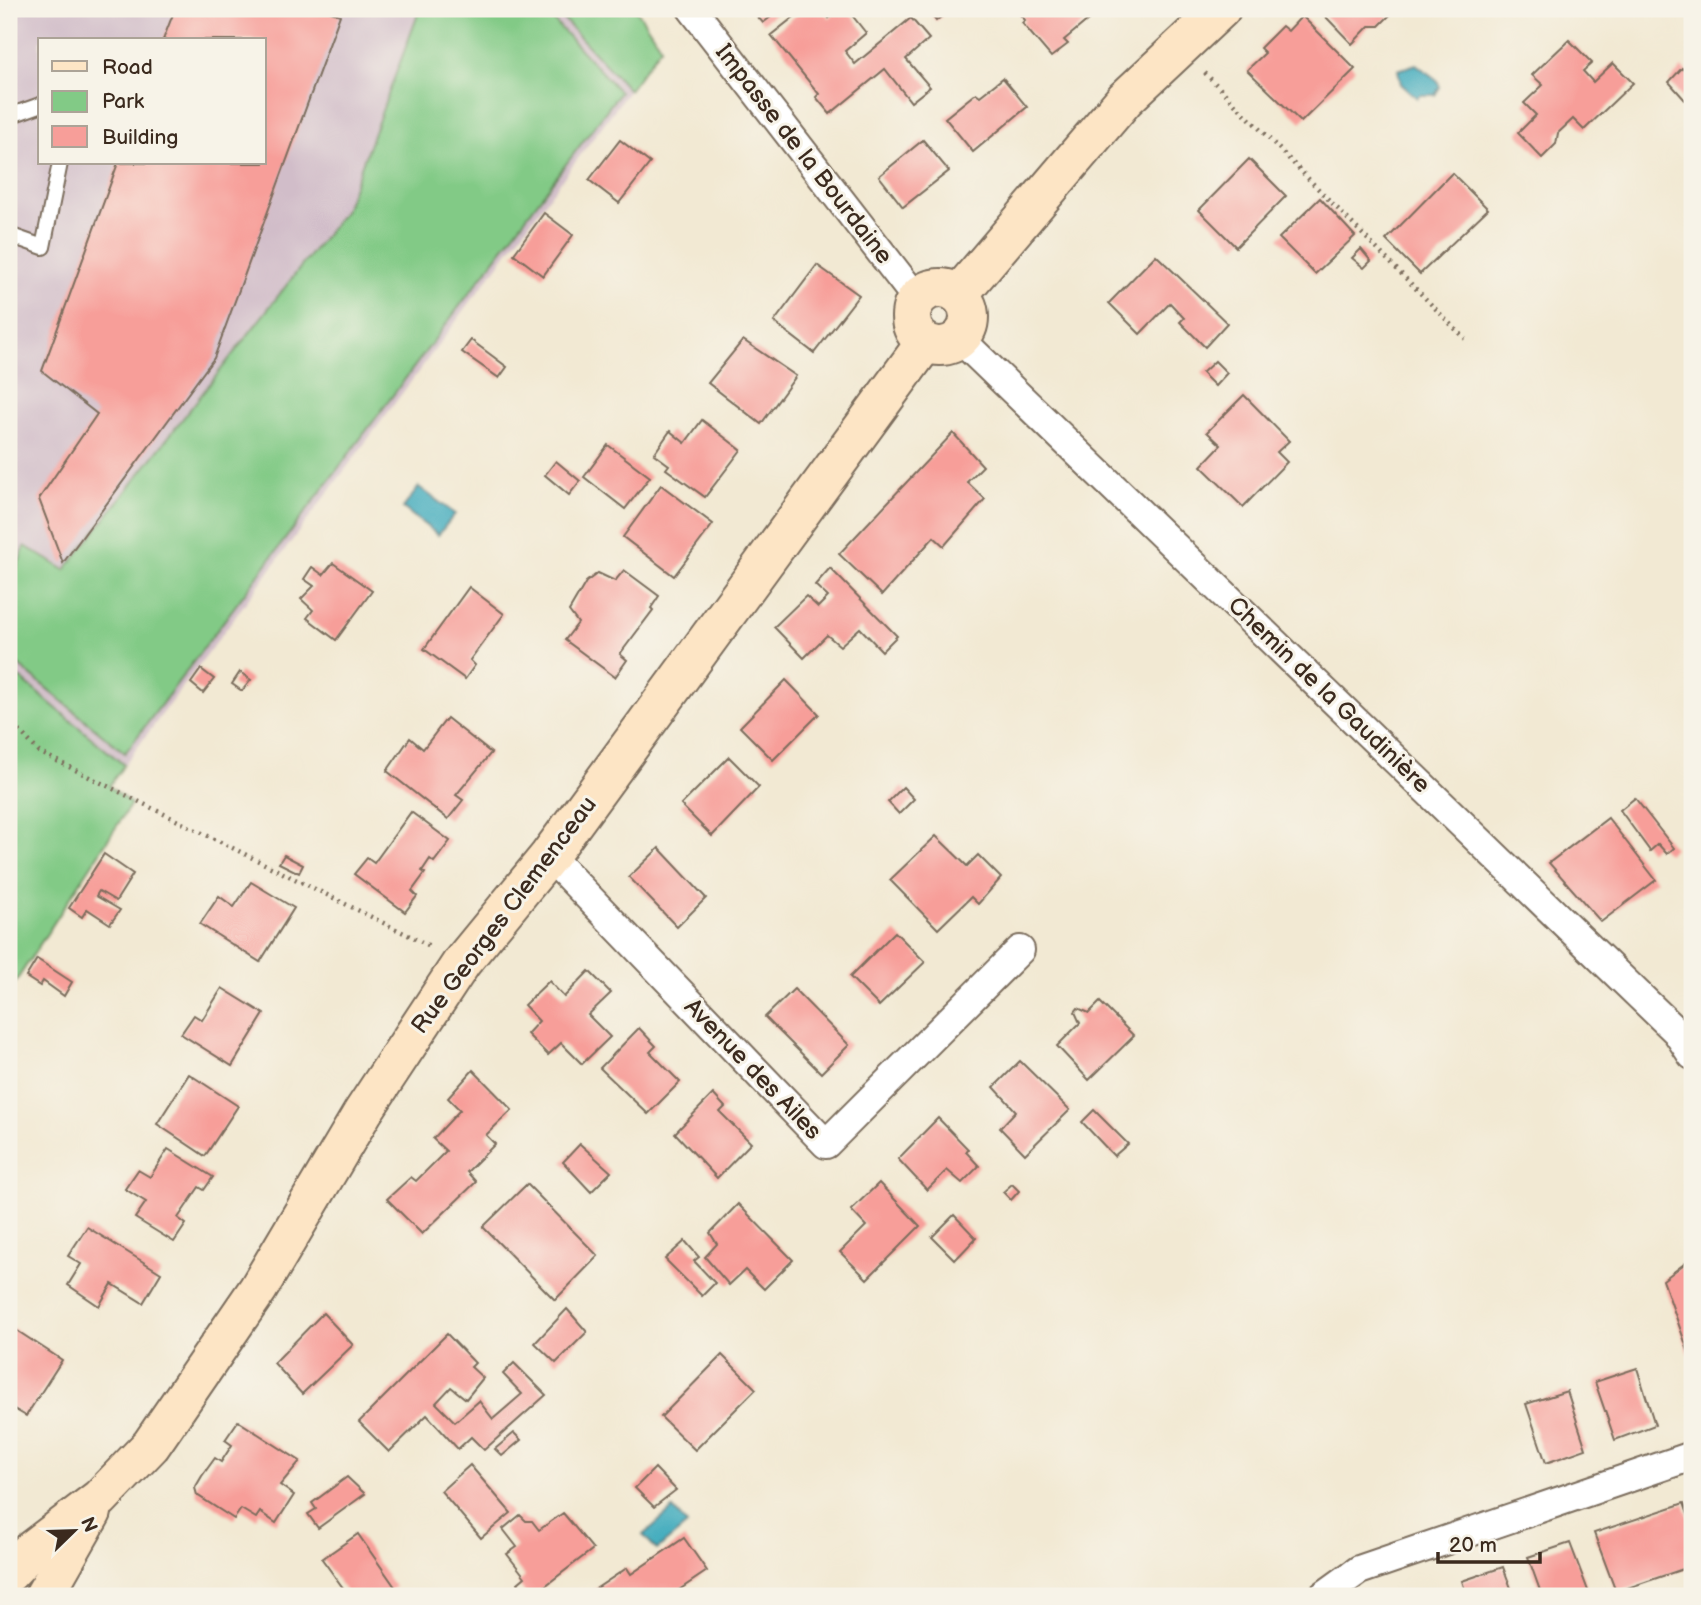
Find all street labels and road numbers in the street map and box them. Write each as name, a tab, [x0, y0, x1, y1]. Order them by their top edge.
street label: Impasse de la Bourdaine	[709, 38, 899, 270]
street label: Chemin de la Gaudinière	[1222, 591, 1436, 799]
street label: Rue Georges Clemenceau	[405, 791, 603, 1039]
street label: Avenue des Ailes	[678, 992, 828, 1146]

